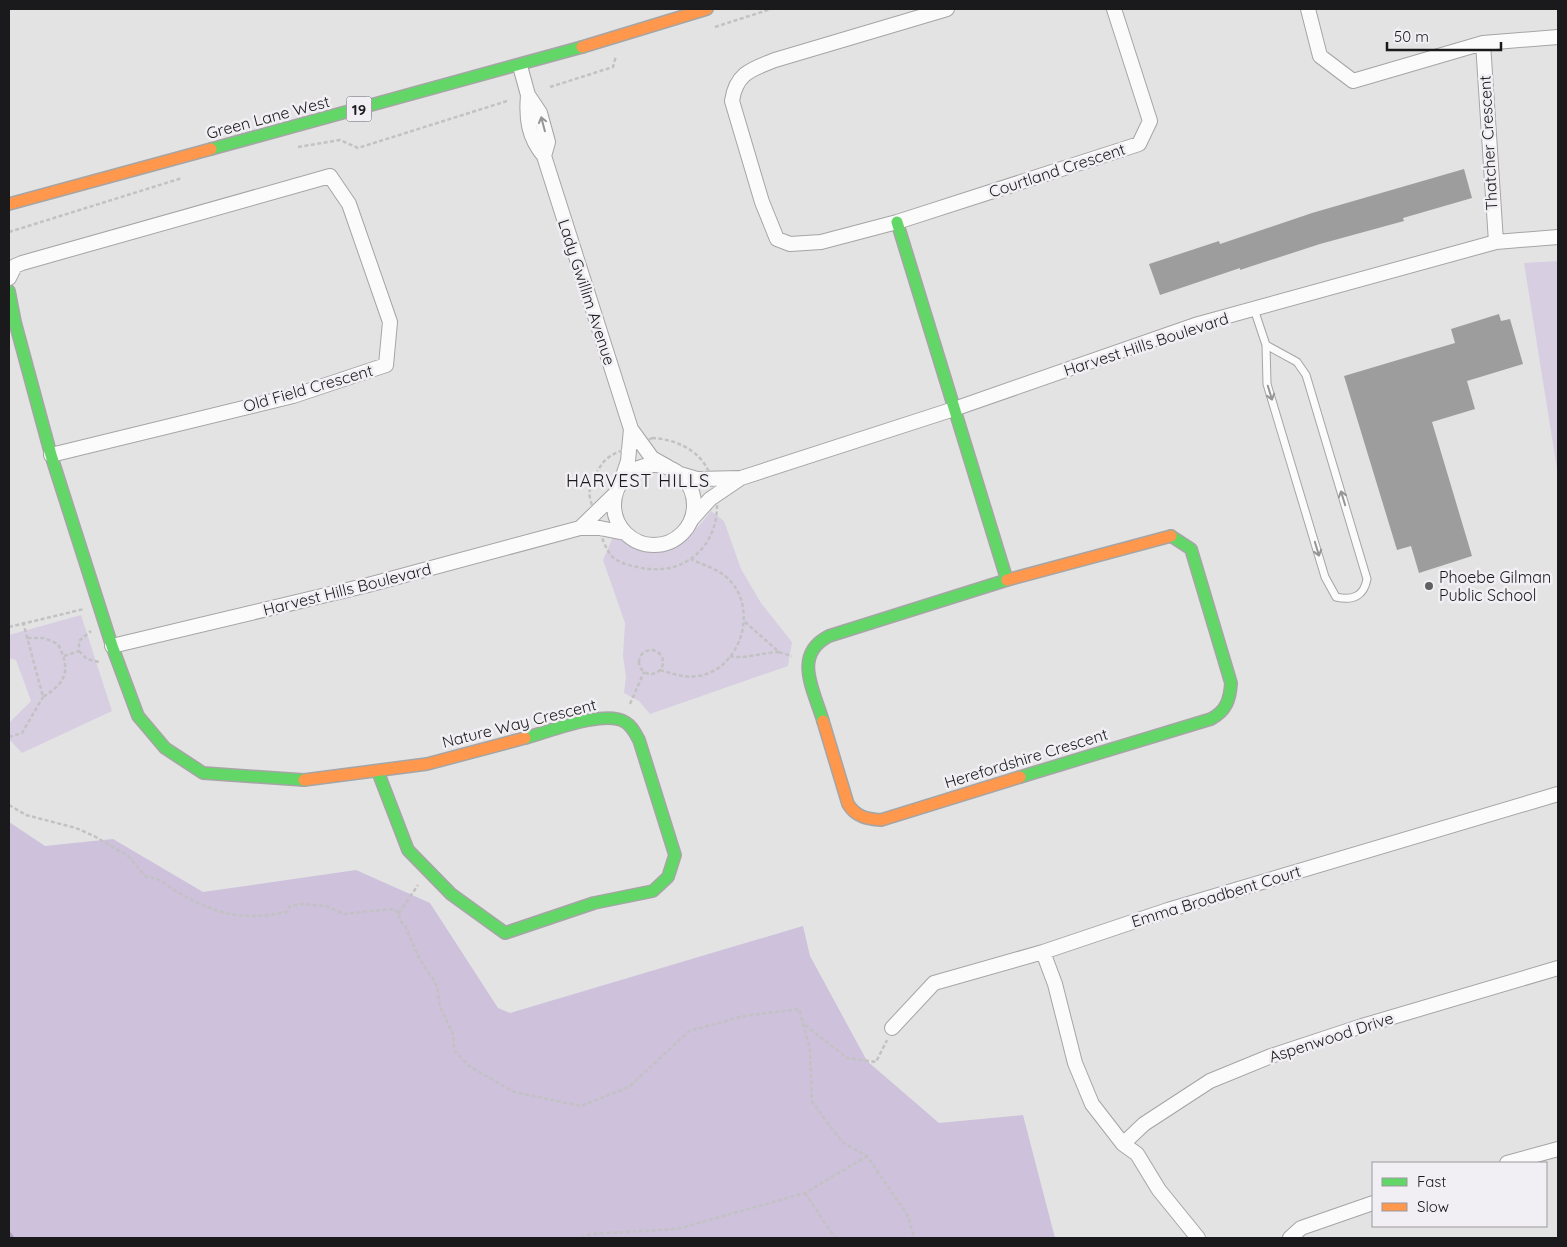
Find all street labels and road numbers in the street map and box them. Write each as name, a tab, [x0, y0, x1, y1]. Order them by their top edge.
street label: Thatcher Crescent	[1474, 75, 1502, 211]
street label: Green Lane West	[204, 91, 332, 143]
road number: 19	[346, 96, 372, 122]
street label: Courtland Crescent	[986, 139, 1128, 201]
street label: Lady Gwillim Avenue	[554, 216, 620, 368]
street label: Harvest Hills Boulevard	[1061, 308, 1231, 380]
street label: Old Field Crescent	[241, 360, 375, 416]
street label: Harvest Hills Boulevard	[261, 558, 433, 620]
street label: Nature Way Crescent	[440, 694, 598, 752]
street label: Herefordshire Crescent	[942, 724, 1110, 792]
street label: Emma Broadbent Court	[1129, 861, 1303, 931]
street label: Aspenwood Drive	[1266, 1007, 1396, 1067]

